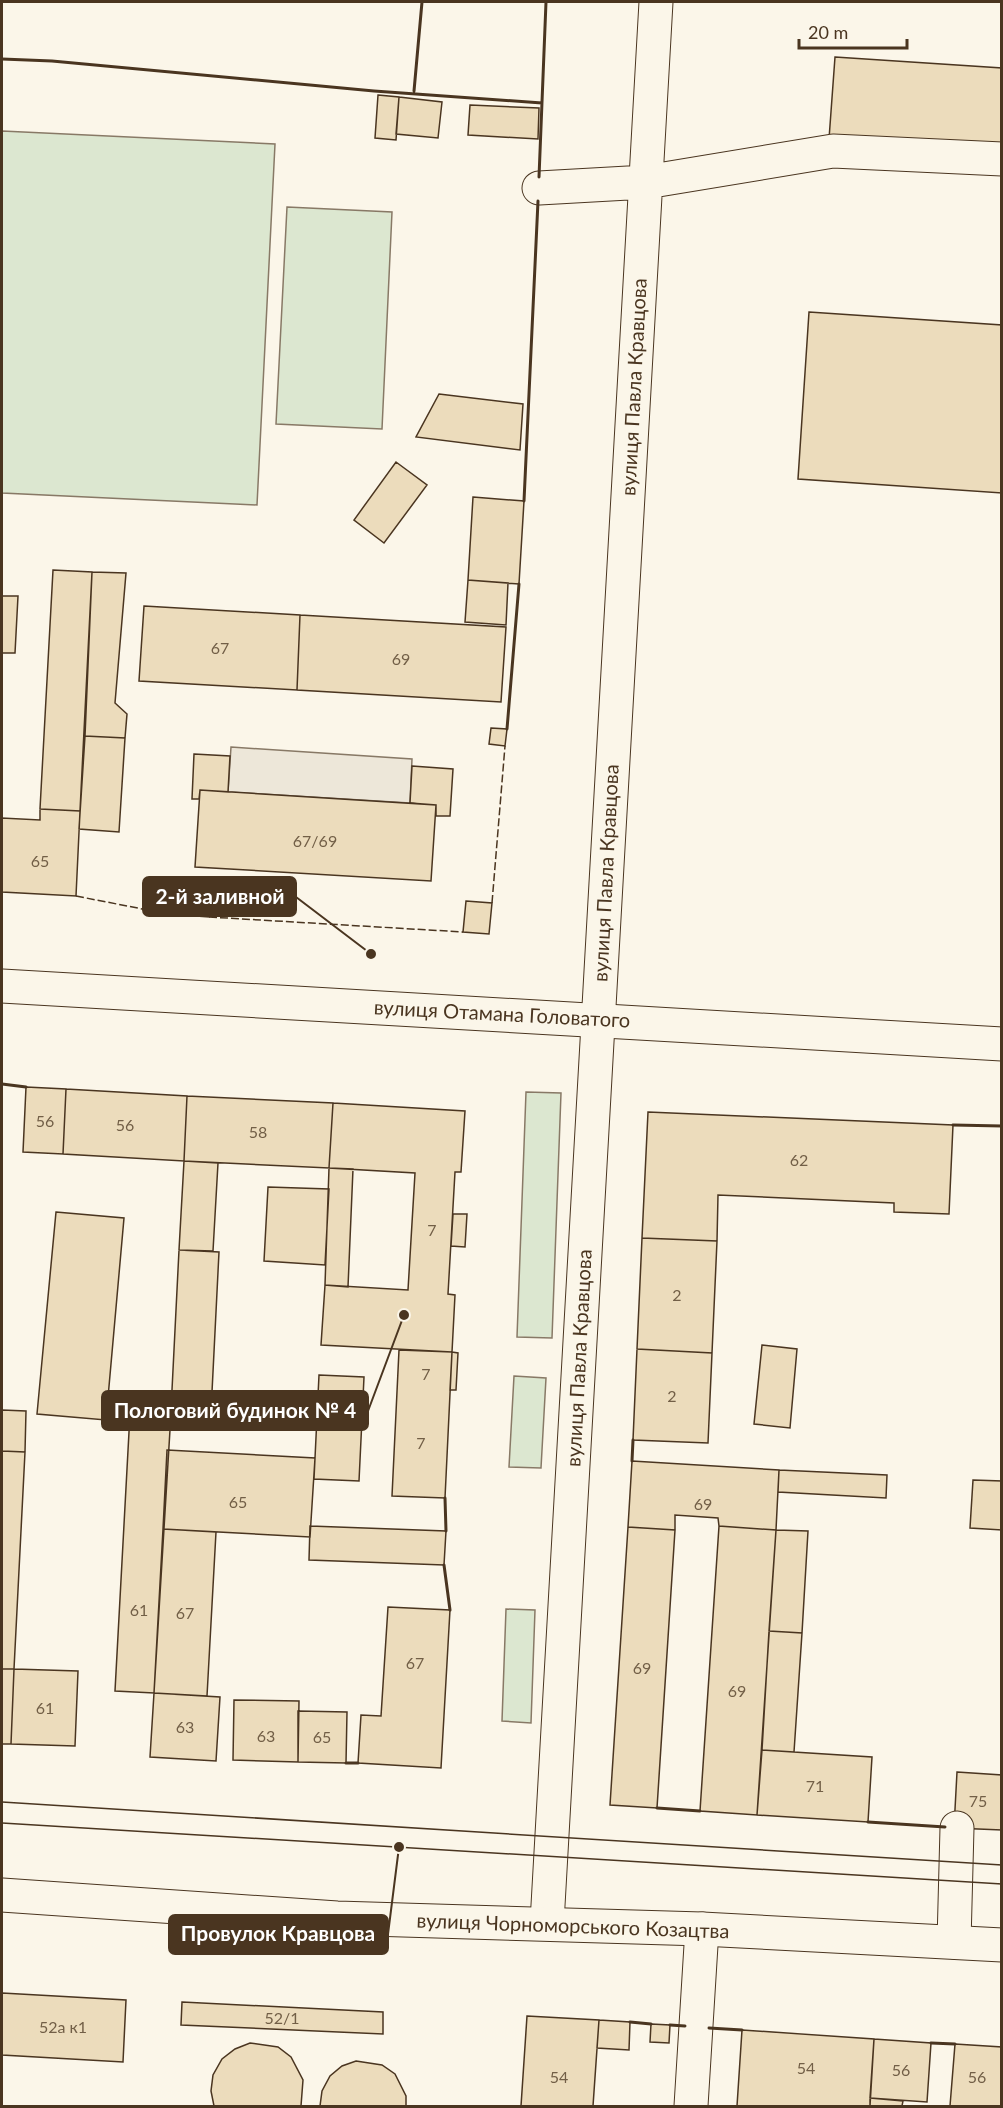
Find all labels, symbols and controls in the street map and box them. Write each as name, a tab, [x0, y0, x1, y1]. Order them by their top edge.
scale bar	[799, 12, 907, 50]
text: 20 m	[808, 21, 848, 43]
street label: вулиця Павла Кравцова	[615, 278, 651, 496]
house number: 67	[211, 638, 229, 657]
house number: 69	[392, 649, 410, 668]
street label: вулиця Павла Кравцова	[587, 764, 623, 982]
house number: 67/69	[293, 831, 337, 850]
house number: 65	[31, 851, 49, 870]
callout: 2-й заливной	[143, 877, 296, 916]
text: 2-й заливной	[155, 883, 285, 908]
street label: вулиця Отамана Головатого	[373, 994, 631, 1032]
house number: 56	[36, 1111, 54, 1130]
house number: 56	[116, 1115, 134, 1134]
house number: 58	[249, 1122, 267, 1141]
house number: 62	[790, 1150, 808, 1169]
house number: 7	[427, 1220, 437, 1239]
street label: вулиця Павла Кравцова	[560, 1249, 596, 1467]
house number: 2	[672, 1285, 682, 1304]
house number: 7	[421, 1364, 431, 1383]
house number: 2	[667, 1386, 677, 1405]
callout: Пологовий будинок № 4	[102, 1391, 368, 1430]
text: Пологовий будинок № 4	[114, 1397, 356, 1422]
house number: 7	[416, 1433, 426, 1452]
house number: 65	[229, 1492, 247, 1511]
house number: 69	[694, 1494, 712, 1513]
house number: 61	[130, 1600, 148, 1619]
house number: 67	[176, 1603, 194, 1622]
house number: 67	[406, 1653, 424, 1672]
house number: 69	[633, 1658, 651, 1677]
house number: 69	[728, 1681, 746, 1700]
house number: 61	[36, 1698, 54, 1717]
house number: 63	[176, 1717, 194, 1736]
house number: 63	[257, 1726, 275, 1745]
house number: 65	[313, 1727, 331, 1746]
house number: 71	[806, 1776, 824, 1795]
house number: 75	[969, 1791, 987, 1810]
street label: вулиця Чорноморського Козацтва	[416, 1908, 730, 1942]
callout: Провулок Кравцова	[169, 1915, 388, 1954]
text: Провулок Кравцова	[181, 1920, 375, 1945]
house number: 52/1	[264, 2008, 300, 2027]
house number: 52а к1	[39, 2017, 87, 2036]
house number: 54	[797, 2058, 815, 2077]
house number: 56	[892, 2060, 910, 2079]
house number: 54	[550, 2067, 568, 2086]
house number: 56	[968, 2067, 986, 2086]

